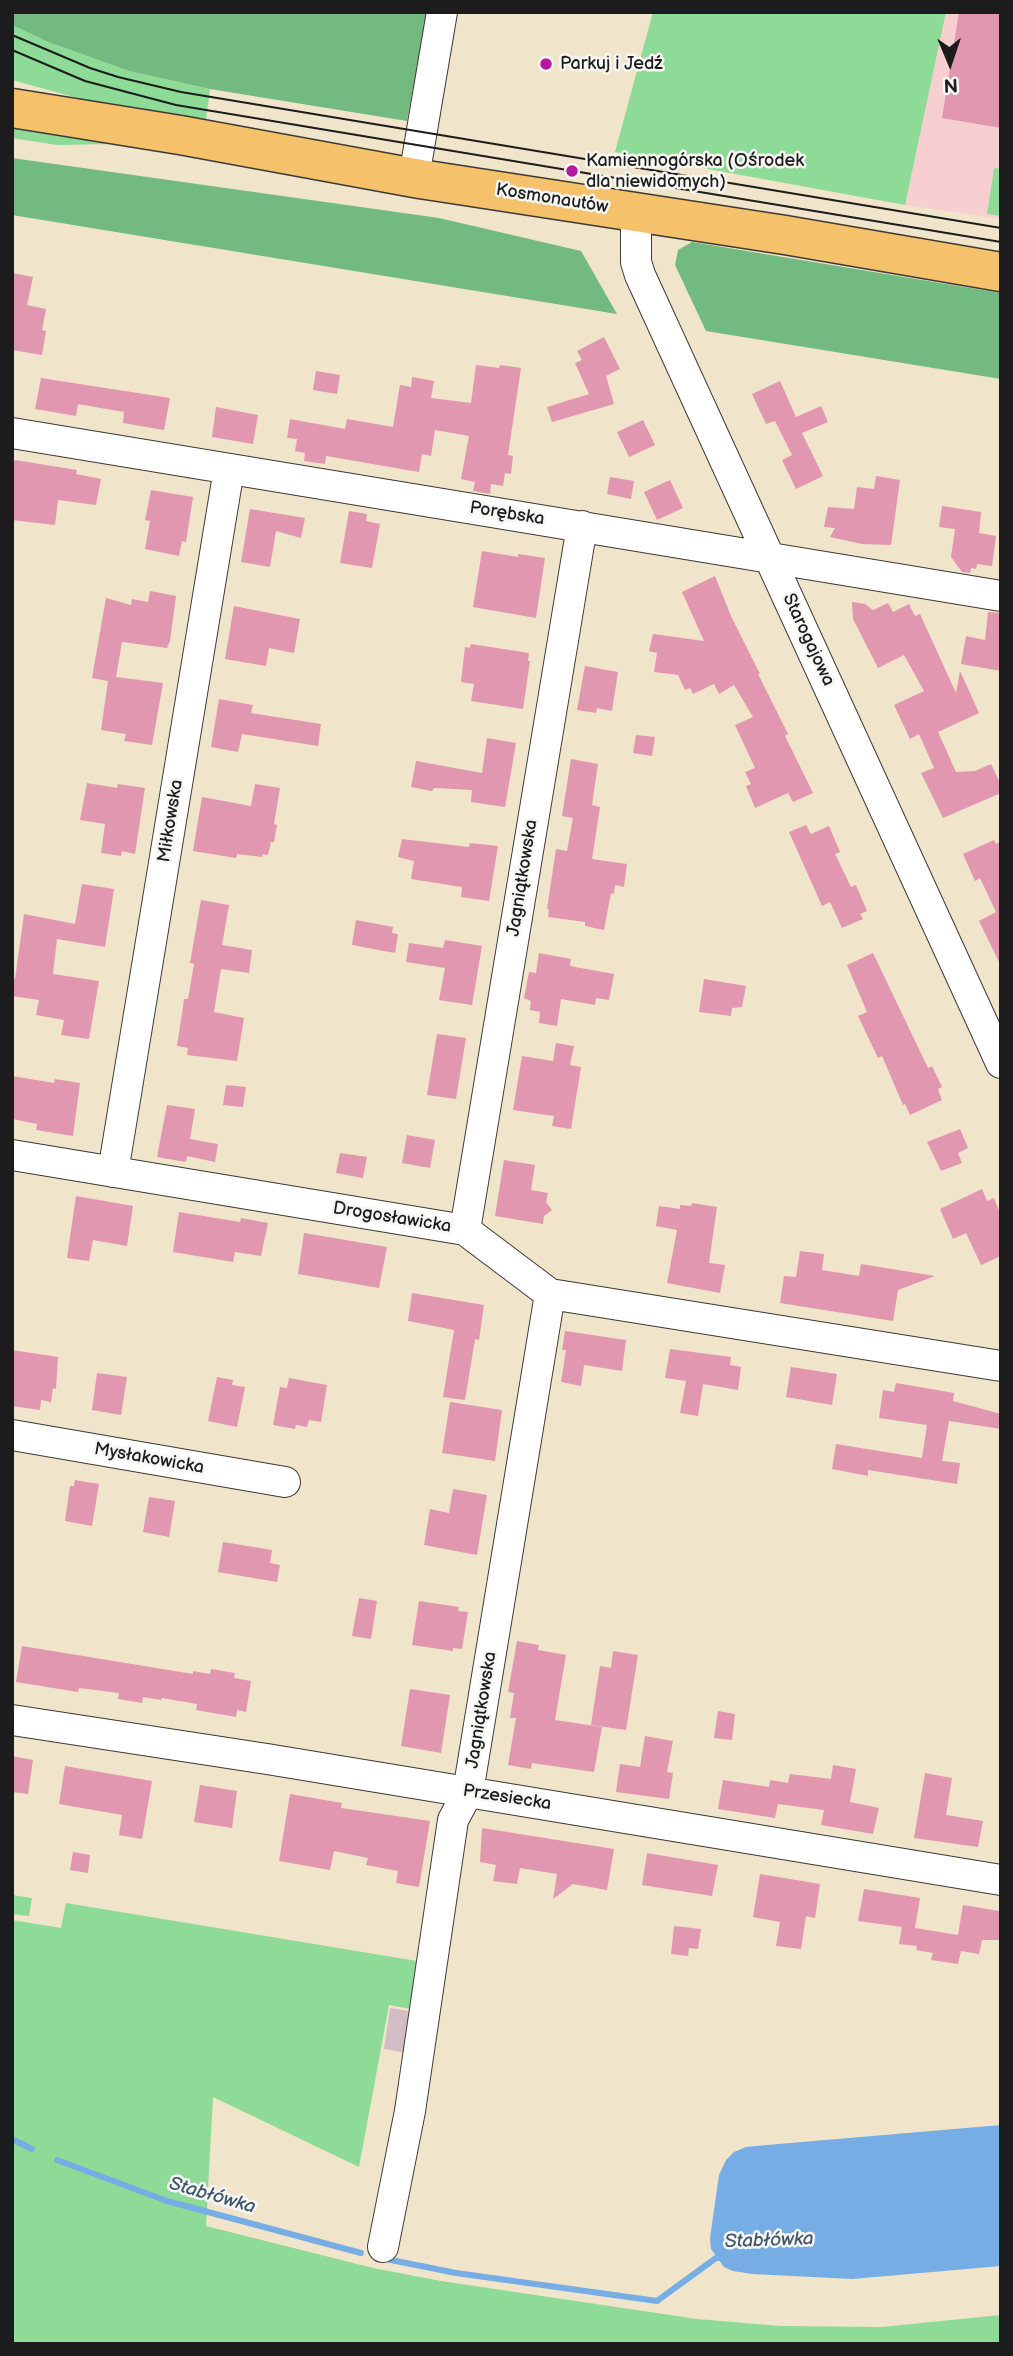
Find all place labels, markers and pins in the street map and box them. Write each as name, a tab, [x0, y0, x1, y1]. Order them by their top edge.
place label: Parkuj i Jedź	[560, 53, 662, 75]
marker: Parkuj i Jedź	[538, 56, 554, 72]
place label: Kamiennogórska (Ośrodek dla niewidomych)	[586, 150, 804, 192]
marker: Kamiennogórska (Ośrodek dla niewidomych)	[564, 163, 580, 179]

